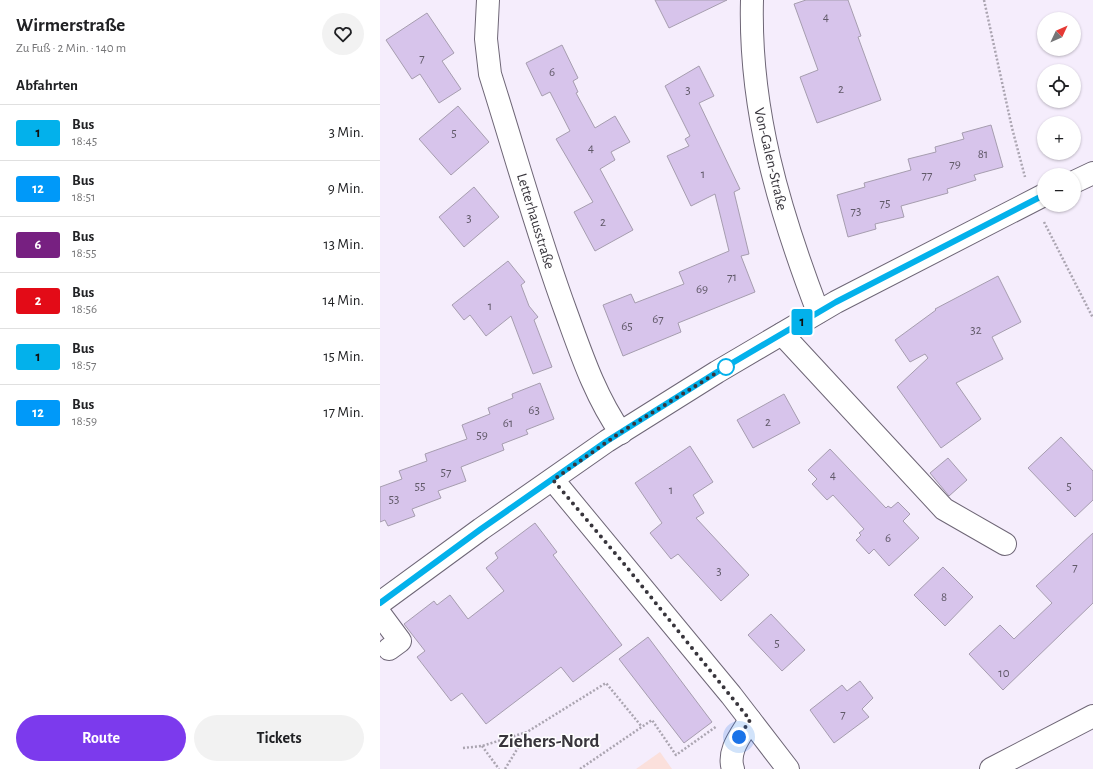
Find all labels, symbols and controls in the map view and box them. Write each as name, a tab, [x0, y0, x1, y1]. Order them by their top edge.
house number: 4	[823, 11, 829, 24]
north arrow	[1037, 12, 1081, 56]
map controls	[1037, 12, 1081, 212]
button: heart	[322, 13, 364, 55]
text: Wirmerstraße	[16, 16, 125, 35]
text: Zu Fuß · 2 Min. · 140 m	[16, 42, 126, 55]
house number: 7	[419, 52, 425, 65]
button: locate	[1037, 64, 1081, 108]
house number: 6	[549, 66, 555, 79]
text: Abfahrten	[16, 78, 78, 93]
house number: 2	[838, 83, 844, 96]
house number: 3	[685, 84, 691, 97]
street label: Von-Galen-Straße	[751, 106, 790, 212]
button: +	[1037, 116, 1081, 160]
text: Bus	[72, 117, 94, 132]
text: 3 Min.	[329, 125, 364, 140]
text: 1	[35, 126, 41, 140]
house number: 5	[451, 127, 457, 140]
text: 18:45	[72, 135, 97, 148]
house number: 4	[588, 142, 594, 155]
house number: 81	[978, 148, 988, 161]
house number: 79	[949, 158, 961, 171]
house number: 1	[701, 168, 705, 181]
button: −	[1037, 168, 1081, 212]
house number: 77	[922, 169, 933, 182]
street label: Letterhausstraße	[514, 172, 557, 271]
text: Bus	[72, 173, 94, 188]
text: 9 Min.	[328, 181, 364, 196]
text: 12	[32, 182, 44, 196]
text: 18:51	[72, 191, 96, 204]
house number: 75	[880, 197, 890, 210]
house number: 73	[851, 205, 861, 218]
house number: 3	[466, 212, 472, 225]
house number: 2	[600, 216, 606, 229]
text: Bus	[72, 229, 94, 244]
text: 13 Min.	[324, 237, 364, 252]
text: 6	[35, 238, 41, 252]
text: 18:55	[72, 247, 96, 260]
house number: 71	[727, 271, 737, 284]
house number: 69	[696, 283, 708, 296]
text: Bus	[72, 285, 94, 300]
text: 14 Min.	[323, 293, 364, 308]
text: 2	[35, 294, 41, 308]
house number: 1	[488, 300, 492, 313]
text: 18:56	[72, 303, 97, 316]
line badge: 1	[789, 309, 815, 335]
house number: 67	[652, 313, 664, 326]
text: 1	[799, 315, 805, 329]
house number: 65	[621, 320, 633, 333]
house number: 32	[970, 324, 982, 337]
text: Bus	[72, 341, 94, 356]
text: 15 Min.	[323, 349, 364, 364]
text: 1	[35, 350, 41, 364]
unlabelled marker	[717, 358, 735, 376]
text: 18:57	[72, 359, 96, 372]
text: Bus	[72, 397, 94, 412]
house number: 63	[528, 404, 540, 417]
text: 17 Min.	[323, 405, 364, 420]
text: 12	[32, 406, 44, 420]
text: 18:59	[72, 415, 97, 428]
house number: 2	[765, 416, 771, 429]
house number: 61	[503, 417, 513, 430]
house number: 59	[476, 429, 488, 442]
house number: 57	[441, 466, 452, 479]
house number: 4	[830, 469, 836, 482]
house number: 55	[415, 480, 425, 493]
house number: 5	[1066, 480, 1072, 493]
house number: 1	[669, 484, 673, 497]
house number: 53	[389, 493, 399, 506]
house number: 6	[885, 532, 891, 545]
house number: 7	[1072, 561, 1078, 574]
house number: 3	[716, 565, 722, 578]
house number: 8	[941, 591, 947, 604]
house number: 5	[774, 637, 780, 650]
house number: 10	[998, 667, 1010, 680]
house number: 7	[840, 708, 846, 721]
button: Route	[16, 715, 186, 761]
button: Tickets	[194, 715, 364, 761]
your location	[729, 727, 749, 747]
district label: Ziehers-Nord	[498, 732, 600, 751]

